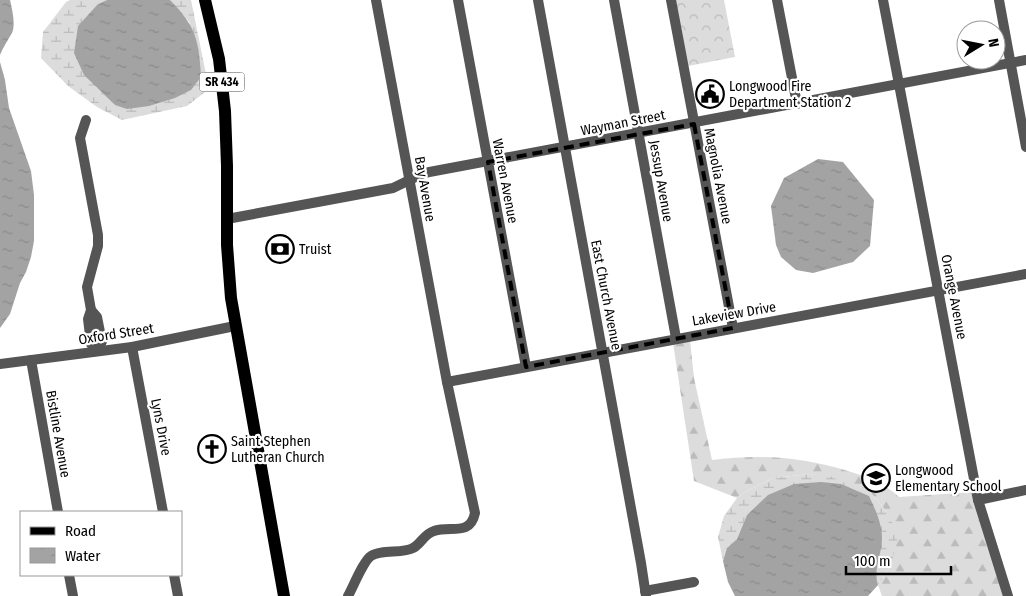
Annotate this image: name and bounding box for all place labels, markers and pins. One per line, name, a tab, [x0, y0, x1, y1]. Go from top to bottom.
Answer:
place label: Longwood Fire Department Station 2	[729, 78, 851, 111]
public building icon: Longwood Fire Department Station 2	[695, 79, 725, 109]
bank icon: Truist	[265, 234, 295, 264]
place label: Truist	[299, 241, 332, 258]
place label: Saint Stephen Lutheran Church	[231, 433, 325, 466]
church icon: Saint Stephen Lutheran Church	[197, 434, 227, 464]
place label: Longwood Elementary School	[895, 462, 1002, 495]
school or university icon: Longwood Elementary School	[861, 463, 891, 493]

